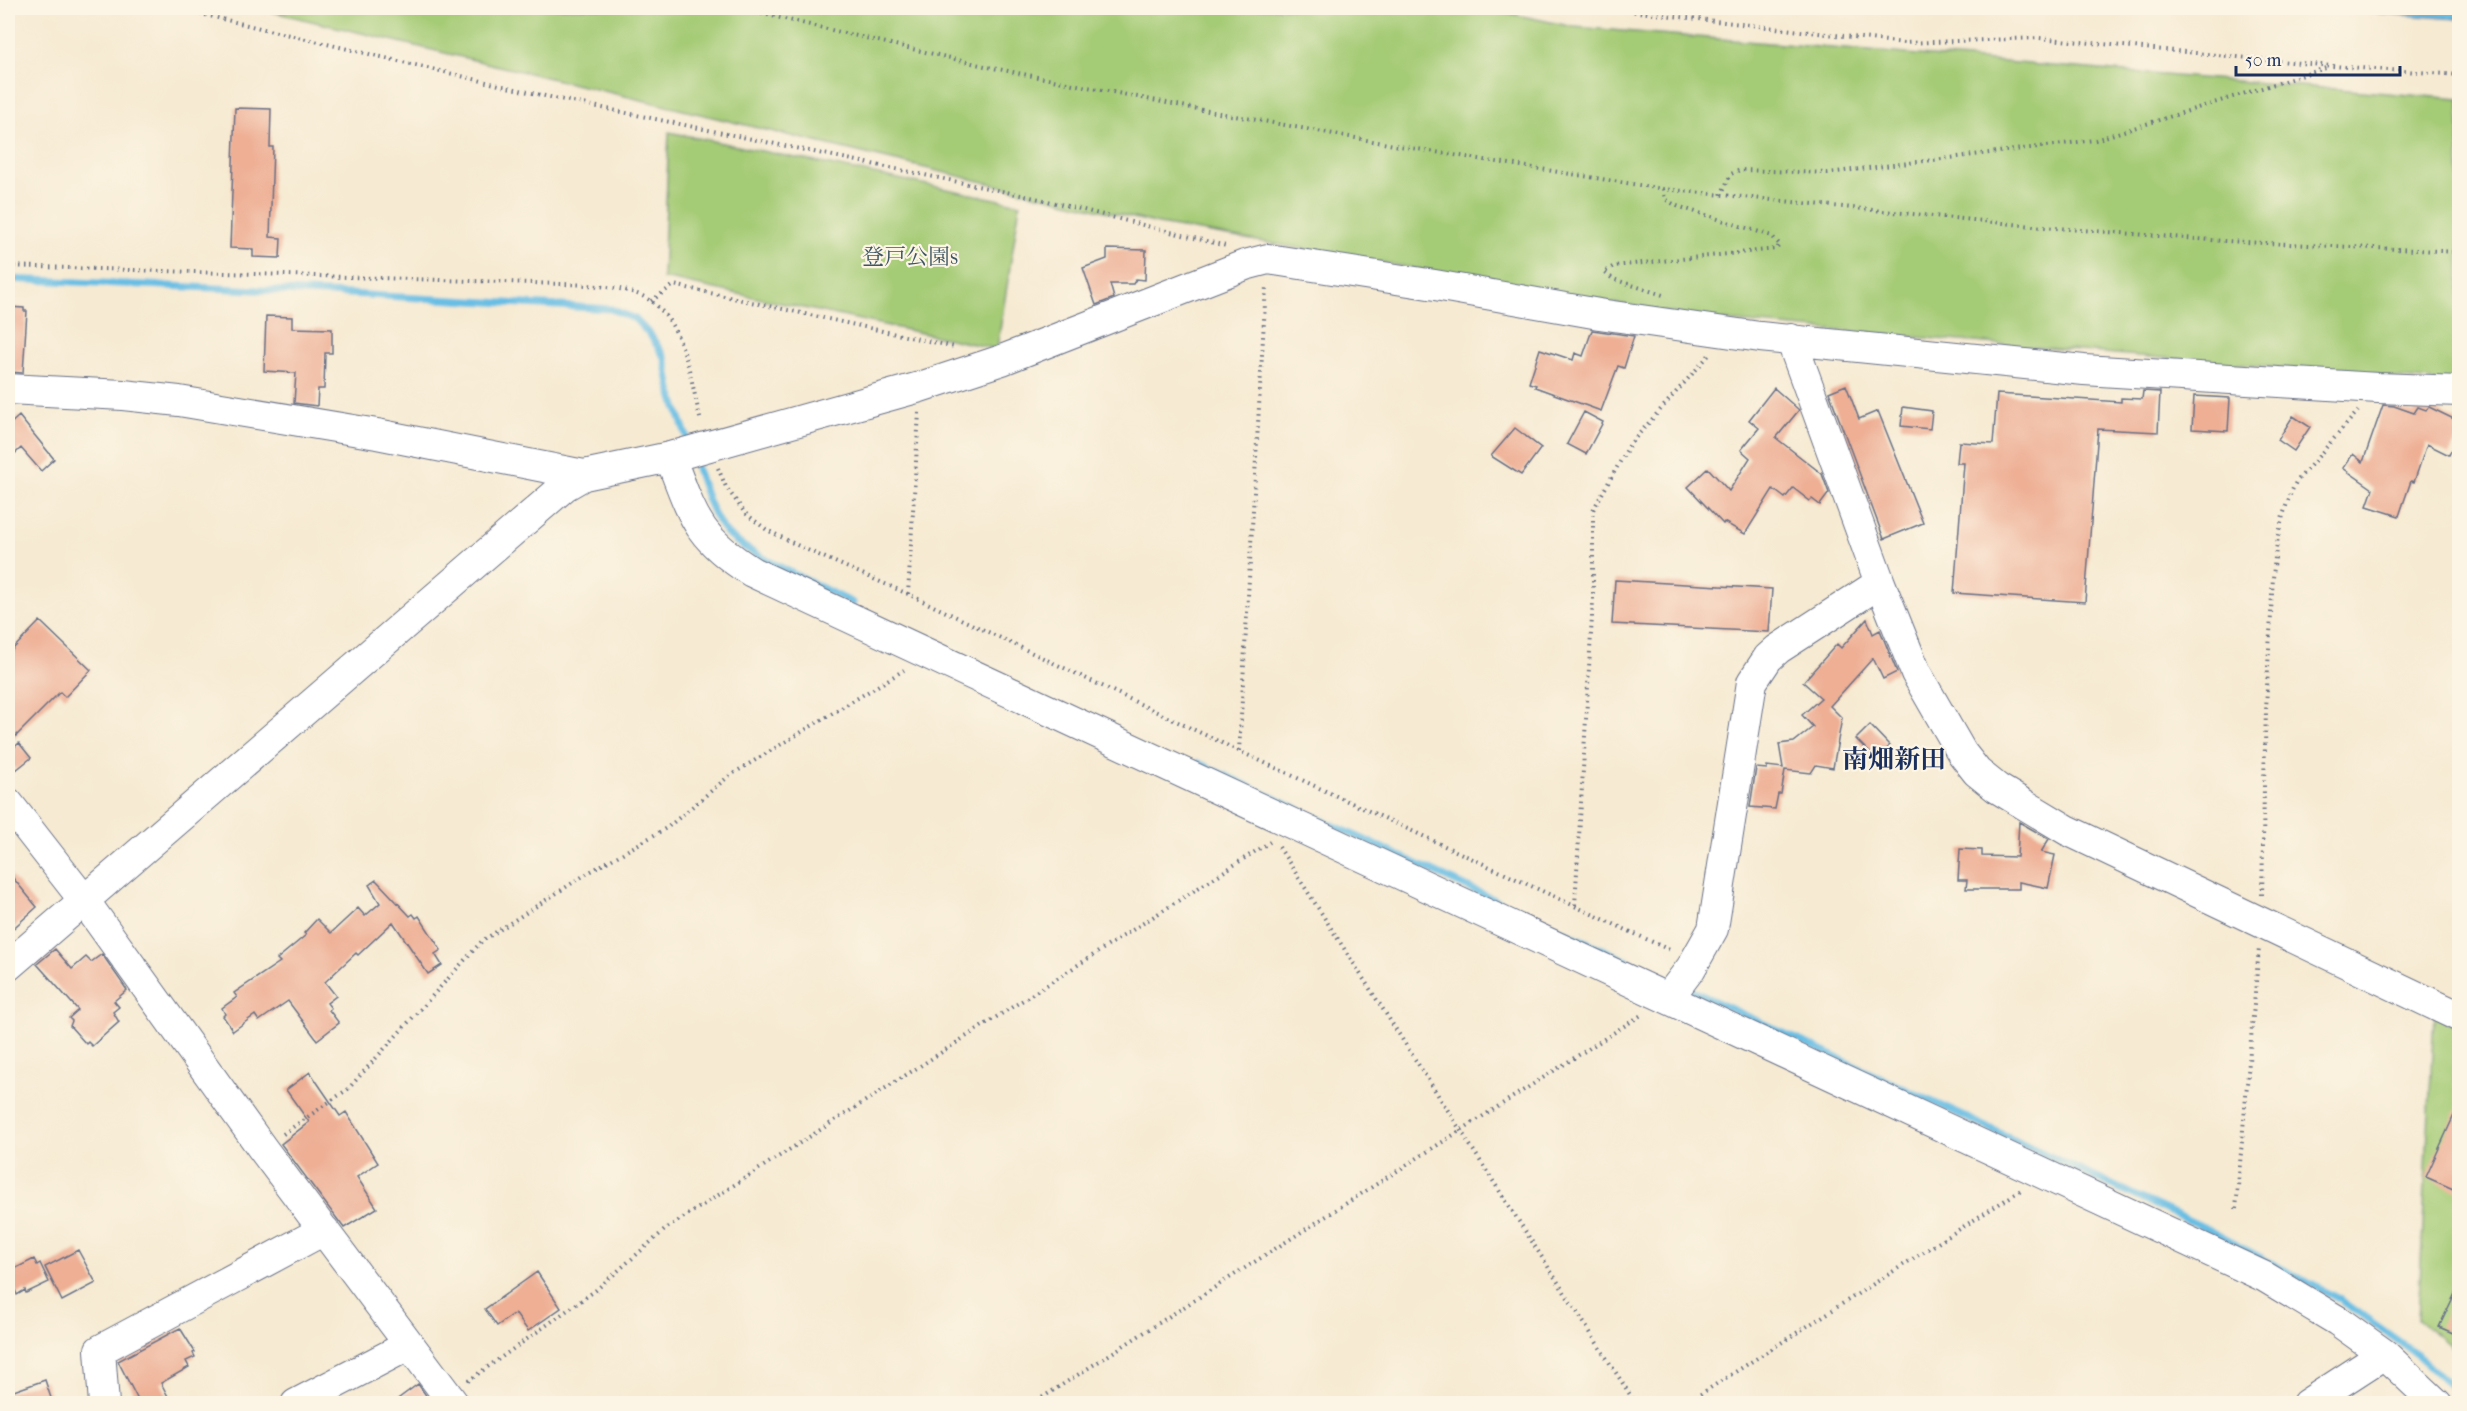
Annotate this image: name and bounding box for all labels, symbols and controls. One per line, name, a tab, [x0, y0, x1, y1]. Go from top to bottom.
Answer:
scale bar	[2236, 39, 2400, 77]
text: 50 m	[2245, 50, 2282, 71]
park label: 登戸公園s	[862, 244, 958, 270]
district label: 南畑新田	[1842, 744, 1946, 775]

